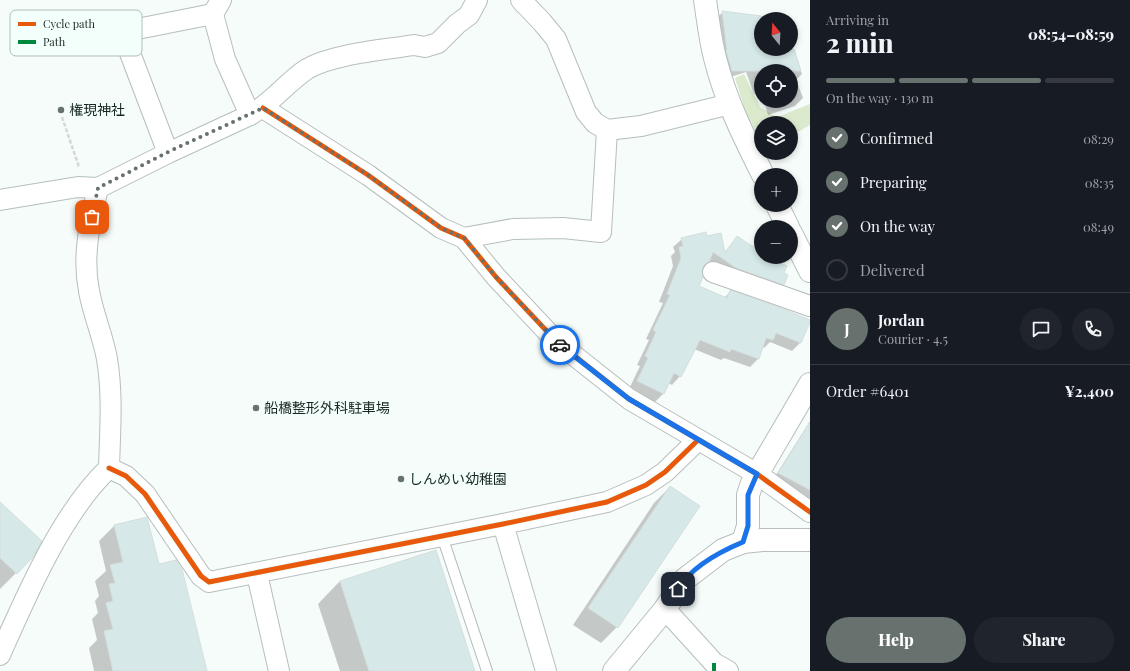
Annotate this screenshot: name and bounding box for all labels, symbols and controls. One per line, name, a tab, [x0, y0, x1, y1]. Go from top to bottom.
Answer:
legend	[10, 10, 142, 56]
text: Arriving in	[826, 11, 889, 28]
north arrow	[754, 12, 798, 56]
map controls	[754, 12, 798, 264]
text: Cycle path	[43, 16, 95, 31]
text: 08:54–08:59	[1028, 24, 1114, 44]
text: 2 min	[826, 25, 894, 60]
text: Path	[43, 34, 66, 49]
button: locate	[754, 64, 798, 108]
text: On the way · 130 m	[826, 89, 934, 106]
place label: 権現神社	[69, 100, 125, 119]
marker: 権現神社	[56, 105, 66, 115]
button: layers	[754, 116, 798, 160]
icon: check	[826, 127, 848, 149]
text: Confirmed	[860, 128, 933, 148]
text: 08:29	[1083, 130, 1114, 147]
button: +	[754, 168, 798, 212]
icon: check	[826, 171, 848, 193]
text: Preparing	[860, 172, 927, 192]
text: 08:35	[1085, 174, 1114, 191]
pin	[75, 200, 109, 234]
icon: bag	[81, 206, 103, 228]
icon: check	[826, 215, 848, 237]
text: On the way	[860, 216, 935, 236]
text: 08:49	[1083, 218, 1114, 235]
button: −	[754, 220, 798, 264]
text: Delivered	[860, 260, 925, 280]
button: chat	[1020, 308, 1062, 350]
button: phone	[1072, 308, 1114, 350]
text: Jordan	[878, 310, 924, 330]
text: J	[844, 319, 850, 339]
courier	[540, 325, 580, 365]
text: Courier · 4.5	[878, 330, 948, 347]
icon: car	[549, 334, 571, 356]
text: Order #6401	[826, 381, 909, 401]
text: ¥2,400	[1065, 381, 1114, 401]
place label: 船橋整形外科駐車場	[264, 398, 390, 417]
marker: 船橋整形外科駐車場	[251, 403, 261, 413]
place label: しんめい幼稚園	[409, 469, 507, 488]
marker: しんめい幼稚園	[396, 474, 406, 484]
pin	[661, 572, 695, 606]
icon: home	[667, 578, 689, 600]
button: Help	[826, 617, 966, 663]
button: Share	[974, 617, 1114, 663]

